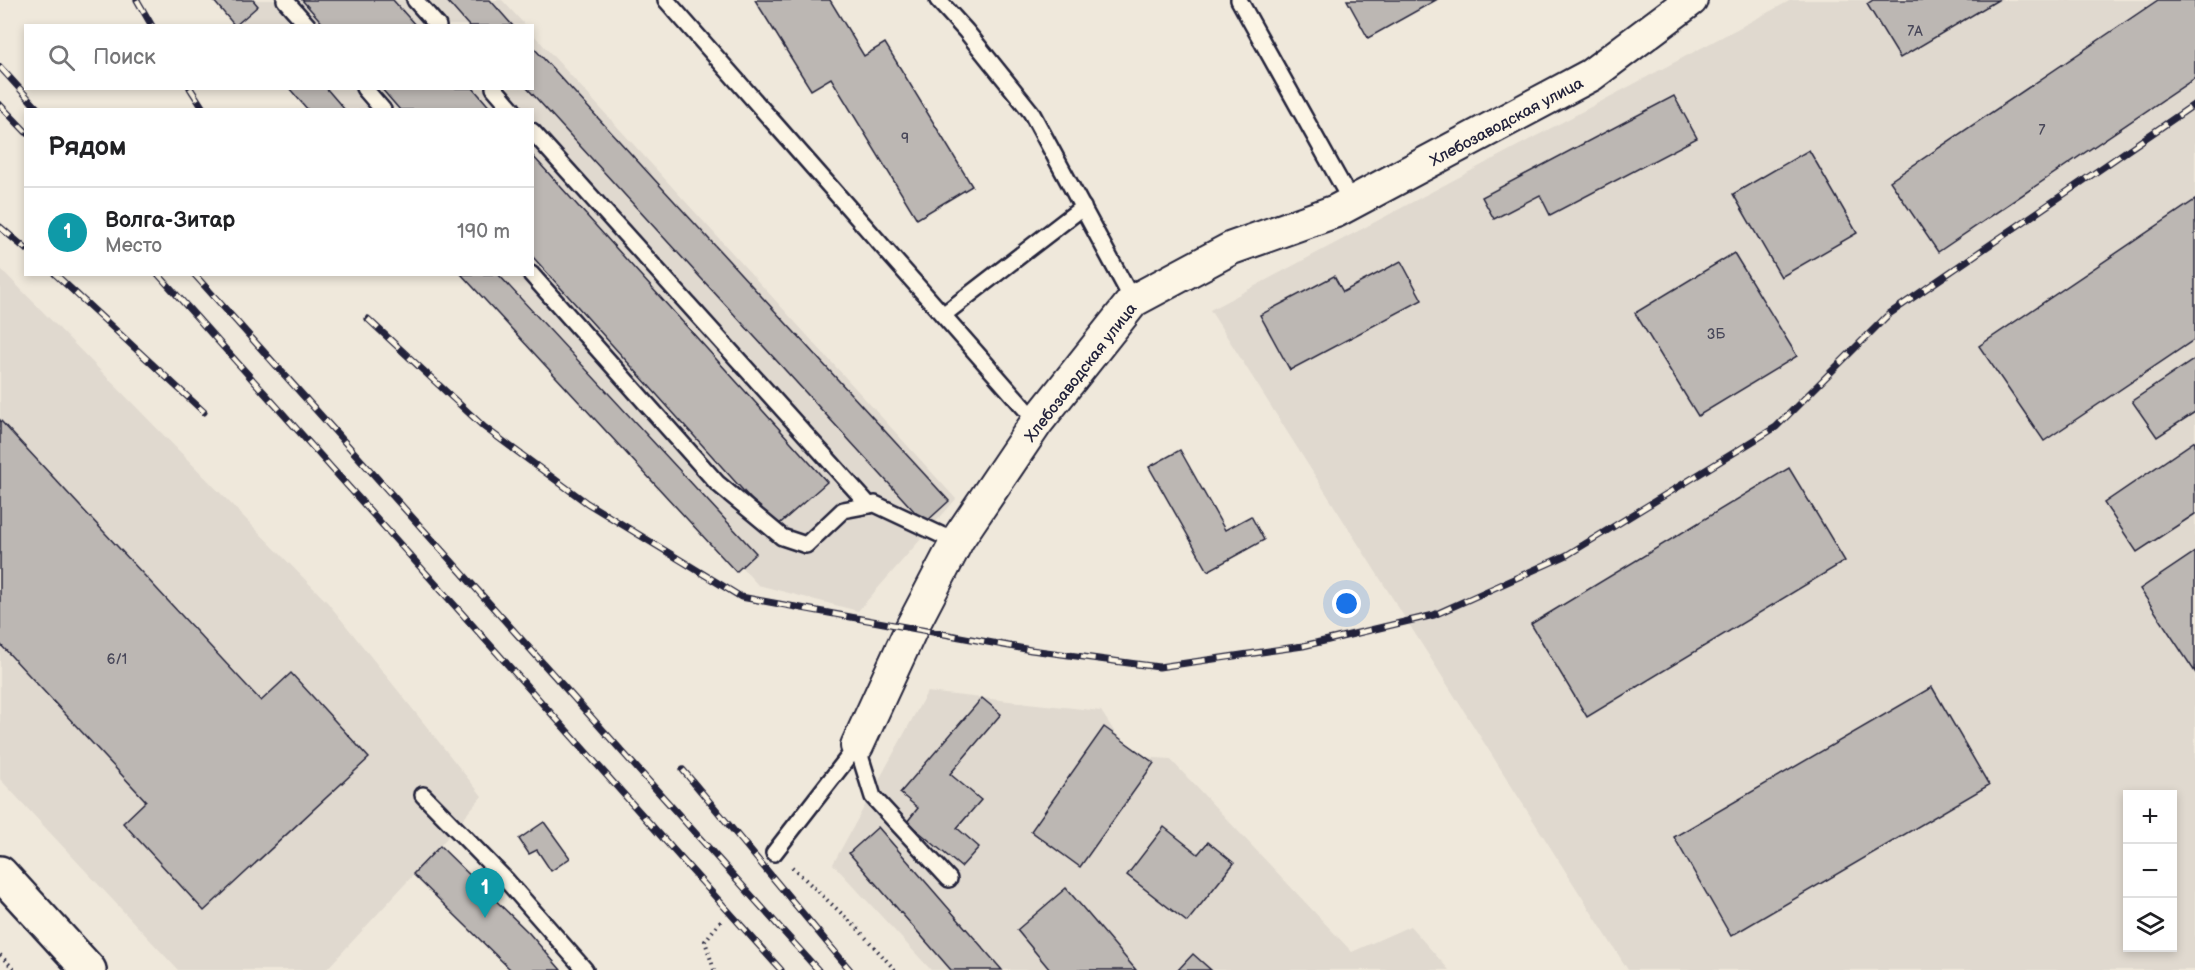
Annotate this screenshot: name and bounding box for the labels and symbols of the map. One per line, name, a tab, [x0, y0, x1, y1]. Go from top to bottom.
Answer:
house number: 7А	[1907, 23, 1923, 40]
street label: Хлебозаводская улица	[1427, 74, 1587, 171]
house number: 7	[2039, 122, 2046, 139]
house number: 9	[901, 130, 909, 147]
street label: Хлебозаводская улица	[1021, 299, 1142, 446]
house number: 3Б	[1707, 326, 1725, 343]
your location	[1332, 589, 1361, 618]
house number: 6/1	[107, 651, 127, 668]
pin: 1	[466, 868, 504, 918]

